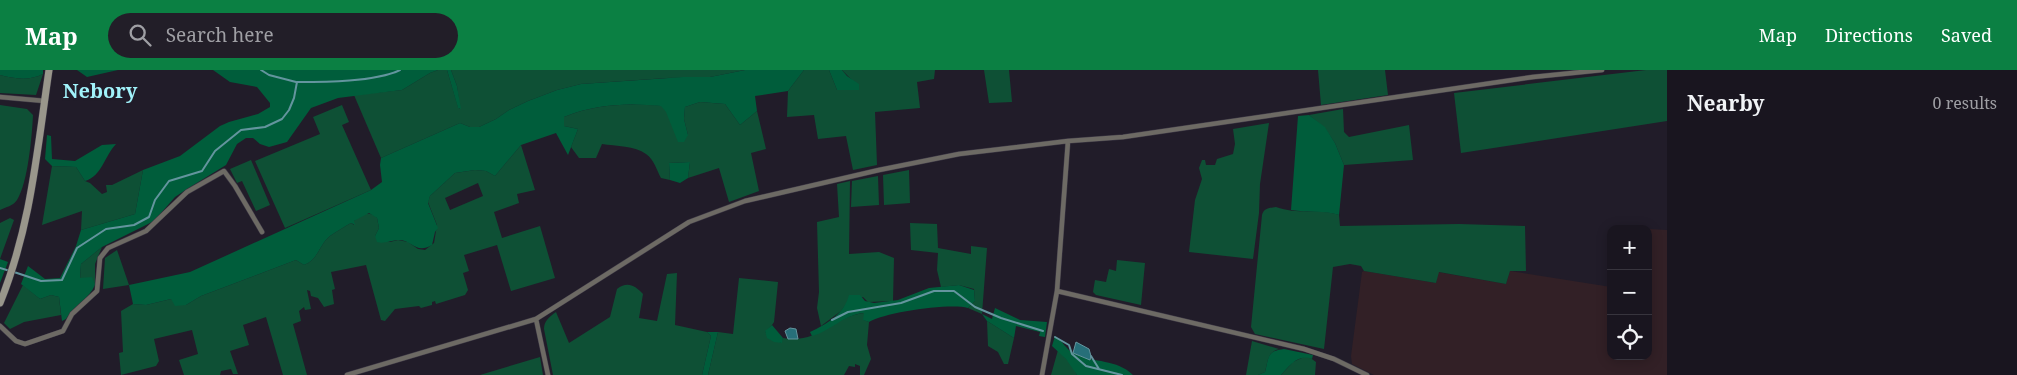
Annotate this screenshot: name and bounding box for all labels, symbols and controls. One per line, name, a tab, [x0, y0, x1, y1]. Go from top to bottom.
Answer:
search box	[108, 13, 458, 58]
text: Map	[25, 19, 78, 52]
icon: search	[126, 21, 154, 49]
text: Search here	[166, 22, 274, 48]
text: Map	[1759, 23, 1797, 47]
text: Directions	[1825, 23, 1913, 47]
text: Saved	[1941, 23, 1992, 47]
district label: Nebory	[63, 77, 138, 104]
text: Nearby	[1687, 89, 1765, 117]
text: 0 results	[1933, 92, 1997, 114]
map controls	[1607, 225, 1652, 360]
button: +	[1607, 225, 1652, 270]
button: −	[1607, 270, 1652, 315]
button: locate	[1607, 315, 1652, 360]

